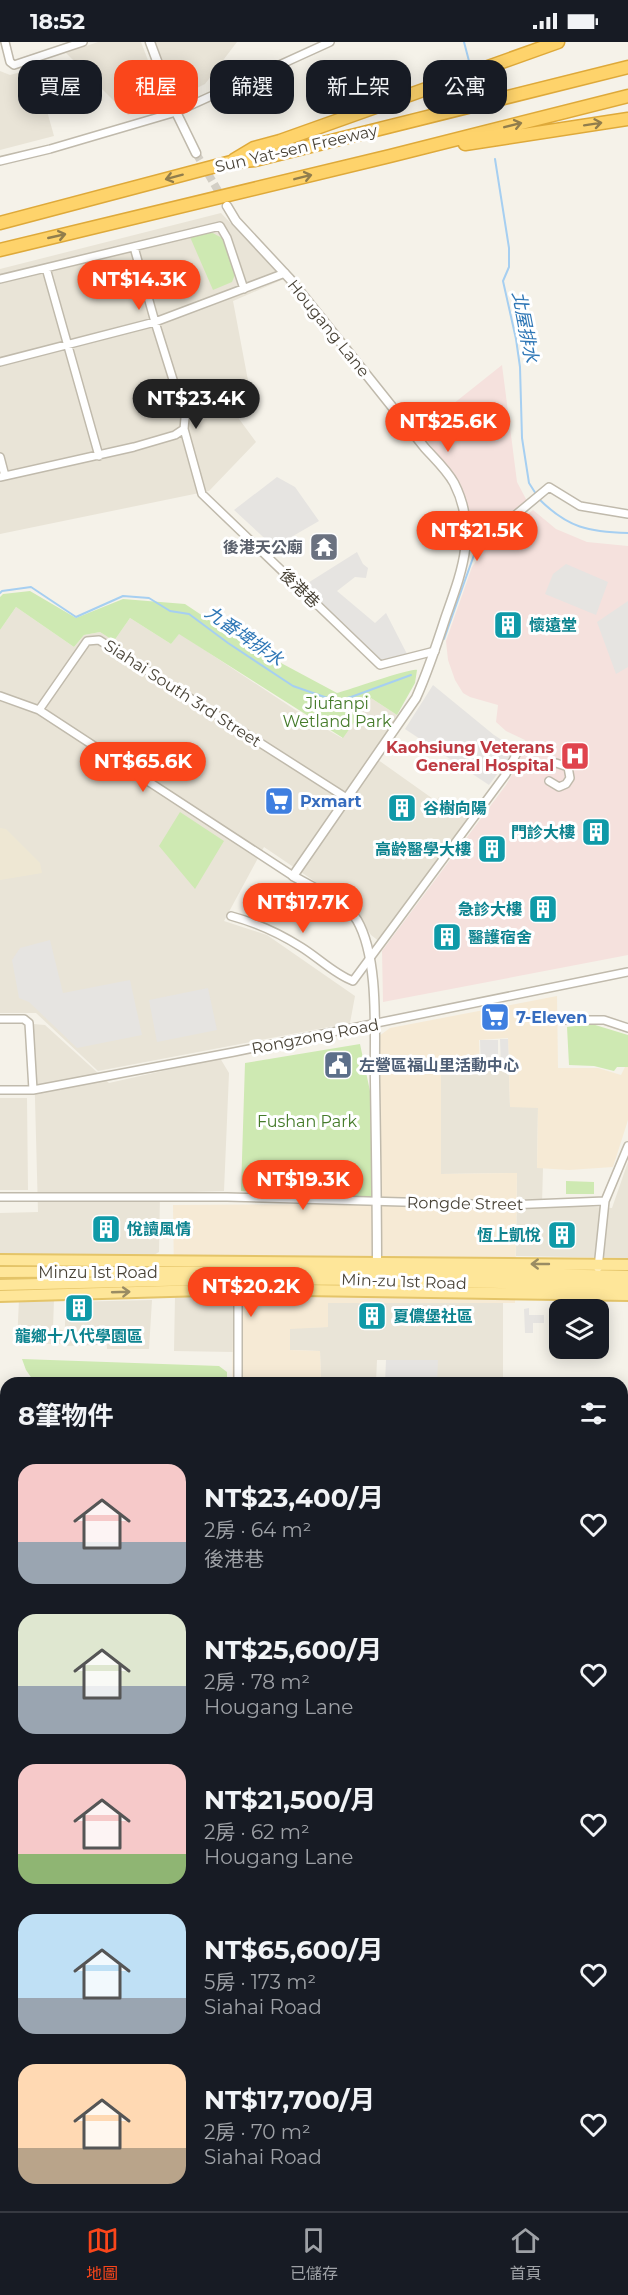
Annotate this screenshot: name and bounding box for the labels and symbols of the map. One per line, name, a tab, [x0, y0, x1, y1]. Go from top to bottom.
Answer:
one-way arrow	[503, 119, 522, 131]
one-way arrow	[582, 119, 602, 130]
street label: Sun Yat-sen Freeway	[213, 120, 379, 176]
one-way arrow	[293, 171, 312, 183]
one-way arrow	[165, 172, 184, 184]
one-way arrow	[47, 230, 66, 242]
pin: NT$14.3K	[77, 260, 201, 311]
street label: Hougang Lane	[284, 276, 374, 381]
water label: 北屋排水	[507, 290, 543, 365]
pin: NT$23.4K	[134, 379, 258, 430]
pin: NT$25.6K	[386, 402, 510, 453]
pin: NT$21.5K	[415, 511, 539, 562]
temple icon: 後港天公廟	[308, 531, 340, 563]
place label: 後港天公廟	[223, 538, 303, 557]
street label: 後港巷	[276, 565, 324, 612]
water label: 九番埤排水	[201, 601, 288, 671]
building icon: 懷遠堂	[492, 609, 524, 641]
place label: 懷遠堂	[529, 616, 577, 635]
street label: Siahai South 3rd Street	[101, 636, 265, 752]
park label: Jiufanpi Wetland Park	[282, 694, 392, 731]
place label: Kaohsiung Veterans General Hospital	[386, 738, 554, 775]
hospital icon: Kaohsiung Veterans General Hospital	[559, 740, 591, 772]
pin: NT$65.6K	[81, 742, 205, 793]
supermarket icon: Pxmart	[263, 785, 295, 817]
place label: Pxmart	[300, 792, 362, 811]
building icon: 谷樹向陽	[386, 792, 418, 824]
place label: 谷樹向陽	[423, 799, 487, 818]
building icon: 門診大樓	[580, 816, 612, 848]
place label: 門診大樓	[511, 823, 575, 842]
building icon: 高齡醫學大樓	[476, 833, 508, 865]
place label: 高齡醫學大樓	[375, 840, 471, 859]
pin: NT$17.7K	[241, 883, 365, 934]
building icon: 急診大樓	[527, 893, 559, 925]
place label: 急診大樓	[458, 900, 522, 919]
building icon: 醫護宿舍	[431, 921, 463, 953]
place label: 醫護宿舍	[468, 928, 532, 947]
supermarket icon: 7-Eleven	[479, 1001, 511, 1033]
place label: 7-Eleven	[516, 1008, 587, 1027]
street label: Rongzong Road	[250, 1015, 380, 1058]
public building icon: 左營區福山里活動中心	[322, 1049, 354, 1081]
place label: 左營區福山里活動中心	[359, 1056, 519, 1075]
park label: Fushan Park	[257, 1112, 358, 1131]
pin: NT$19.3K	[241, 1160, 365, 1211]
street label: Rongde Street	[407, 1193, 524, 1214]
building icon: 悅讀風情	[90, 1213, 122, 1245]
building icon: 恆上凱悅	[546, 1219, 578, 1251]
place label: 悅讀風情	[127, 1220, 191, 1239]
place label: 恆上凱悅	[477, 1226, 541, 1245]
one-way arrow	[530, 1258, 550, 1270]
street label: Minzu 1st Road	[38, 1263, 158, 1282]
pin: NT$20.2K	[189, 1267, 313, 1318]
street label: Min-zu 1st Road	[341, 1270, 467, 1293]
one-way arrow	[111, 1287, 131, 1298]
building icon: 龍鄉十八代學園區	[63, 1292, 95, 1324]
building icon: 夏儂堡社區	[356, 1300, 388, 1332]
place label: 夏儂堡社區	[393, 1307, 473, 1326]
place label: 龍鄉十八代學園區	[15, 1327, 143, 1346]

